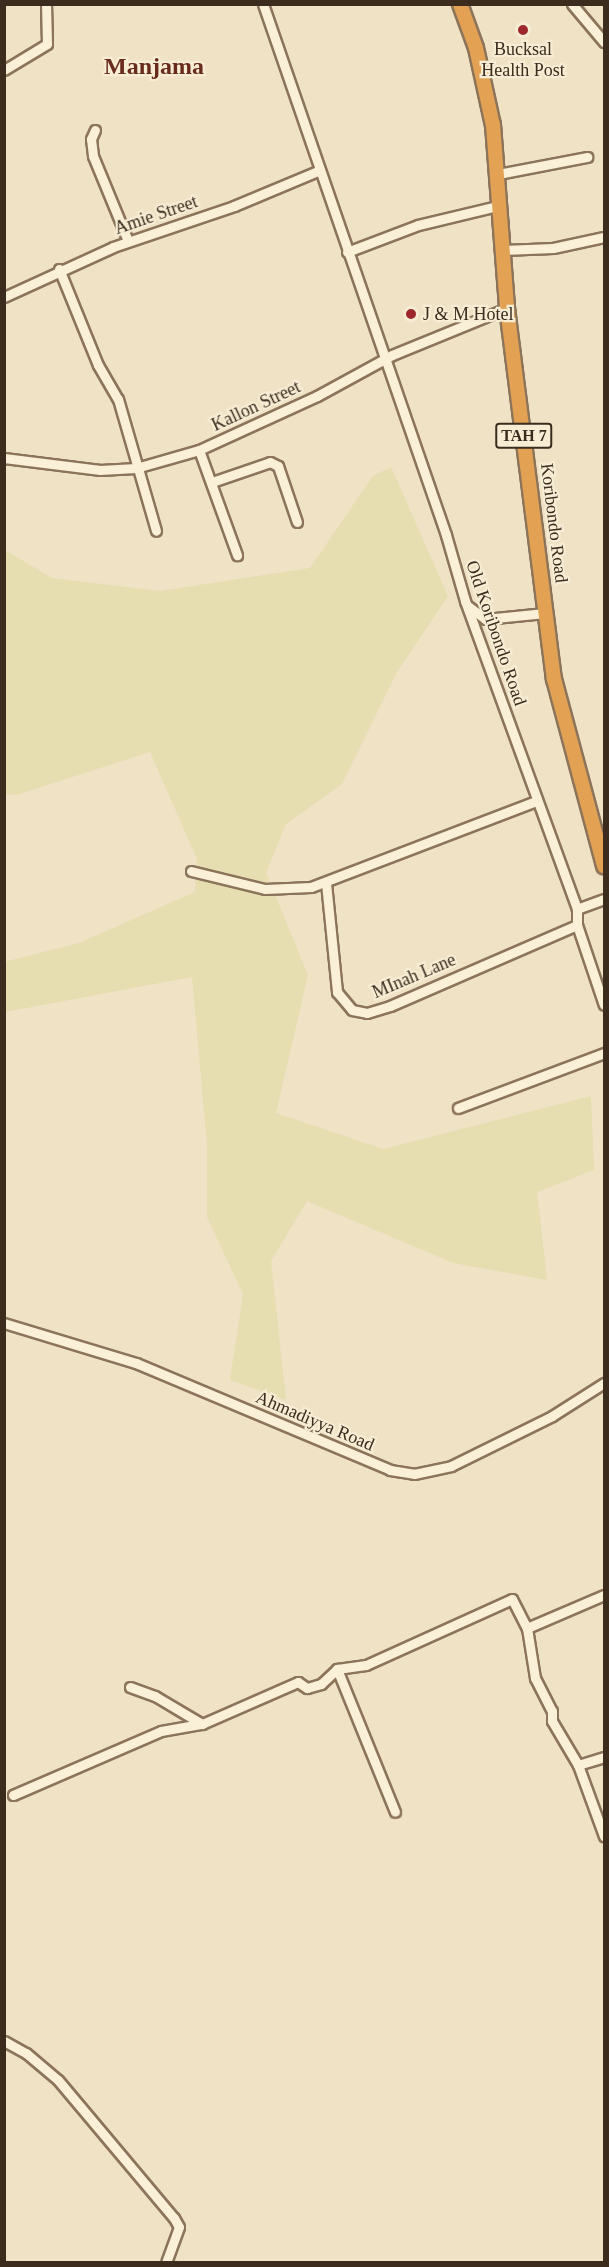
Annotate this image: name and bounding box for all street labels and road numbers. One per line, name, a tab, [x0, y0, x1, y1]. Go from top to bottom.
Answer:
street label: Amie Street	[112, 191, 200, 239]
street label: Kallon Street	[208, 376, 304, 436]
road number: TAH 7	[494, 423, 554, 449]
street label: Koribondo Road	[536, 462, 572, 584]
street label: Old Koribondo Road	[461, 558, 531, 708]
street label: MInah Lane	[369, 949, 459, 1003]
street label: Ahmadiyya Road	[253, 1386, 377, 1456]

